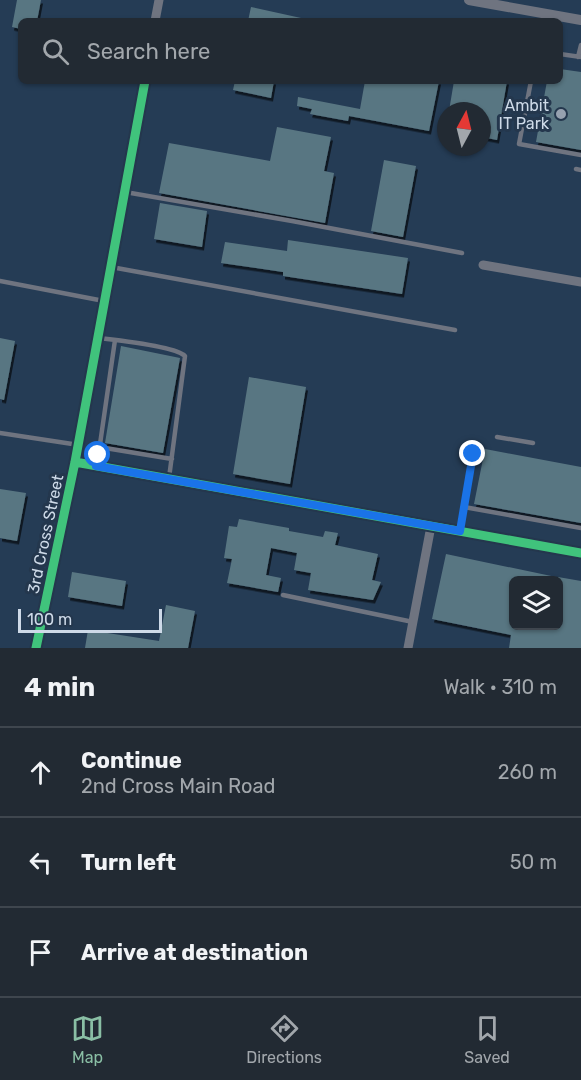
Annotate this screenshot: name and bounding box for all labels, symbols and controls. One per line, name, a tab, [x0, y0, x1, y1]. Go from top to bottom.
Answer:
search box	[18, 18, 563, 84]
icon: search	[39, 35, 72, 68]
text: Search here	[87, 38, 210, 65]
place label: Ambit IT Park	[499, 96, 550, 133]
north arrow	[437, 102, 491, 156]
marker: Ambit IT Park	[554, 107, 568, 121]
route end	[459, 440, 485, 466]
route start	[84, 441, 110, 467]
street label: 3rd Cross Street	[24, 473, 67, 595]
map controls	[509, 576, 563, 630]
button: layers	[509, 576, 563, 630]
scale bar	[18, 606, 162, 634]
text: 100 m	[27, 610, 72, 629]
text: 4 min	[24, 672, 95, 703]
text: Walk · 310 m	[443, 675, 557, 699]
text: Continue	[81, 747, 182, 774]
icon: ahead	[24, 756, 57, 789]
text: 260 m	[498, 760, 557, 784]
text: 2nd Cross Main Road	[81, 774, 275, 798]
icon: left	[24, 846, 57, 879]
text: Turn left	[81, 849, 176, 876]
text: 50 m	[510, 850, 557, 874]
icon: arrive	[24, 936, 57, 969]
text: Arrive at destination	[81, 939, 308, 966]
tab: Map	[71, 1012, 104, 1067]
tab: Directions	[246, 1012, 322, 1067]
tab: Saved	[464, 1012, 510, 1067]

